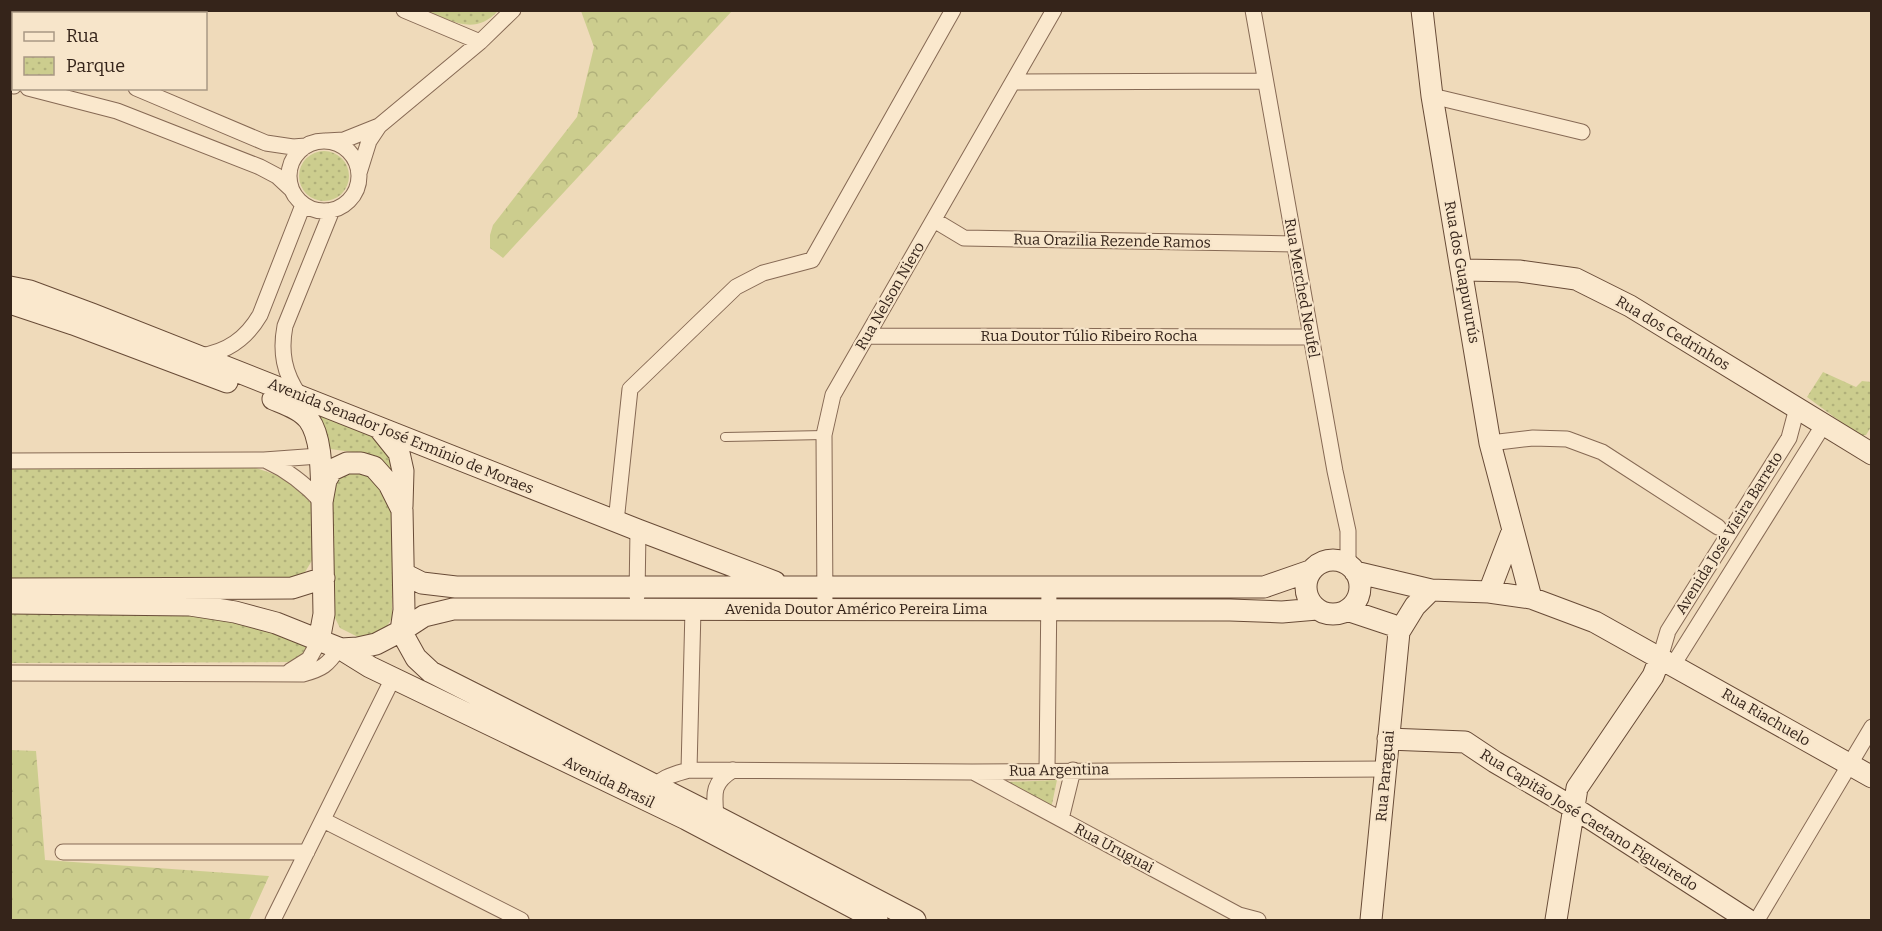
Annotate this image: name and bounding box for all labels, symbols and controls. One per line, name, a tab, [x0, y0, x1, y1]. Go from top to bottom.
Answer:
legend	[12, 12, 207, 90]
text: Rua	[66, 25, 99, 47]
text: Parque	[66, 55, 125, 77]
street label: Rua dos Guapuvurús	[1441, 199, 1483, 345]
street label: Rua Merched Neufel	[1281, 217, 1323, 359]
street label: Rua Orazilia Rezende Ramos	[1013, 230, 1211, 252]
street label: Rua Nelson Niero	[852, 239, 928, 353]
street label: Rua dos Cedrinhos	[1613, 292, 1733, 374]
street label: Rua Doutor Túlio Ribeiro Rocha	[981, 327, 1197, 345]
street label: Avenida Senador José Ermínio de Moraes	[266, 374, 536, 498]
street label: Avenida José Vieira Barreto	[1672, 449, 1786, 617]
street label: Avenida Doutor Américo Pereira Lima	[725, 600, 987, 618]
street label: Rua Riachuelo	[1718, 684, 1814, 750]
street label: Rua Paraguai	[1372, 729, 1398, 822]
street label: Rua Capitão José Caetano Figueiredo	[1477, 745, 1701, 895]
street label: Avenida Brasil	[560, 752, 658, 812]
street label: Rua Argentina	[1009, 760, 1109, 780]
street label: Rua Uruguai	[1071, 819, 1157, 877]

